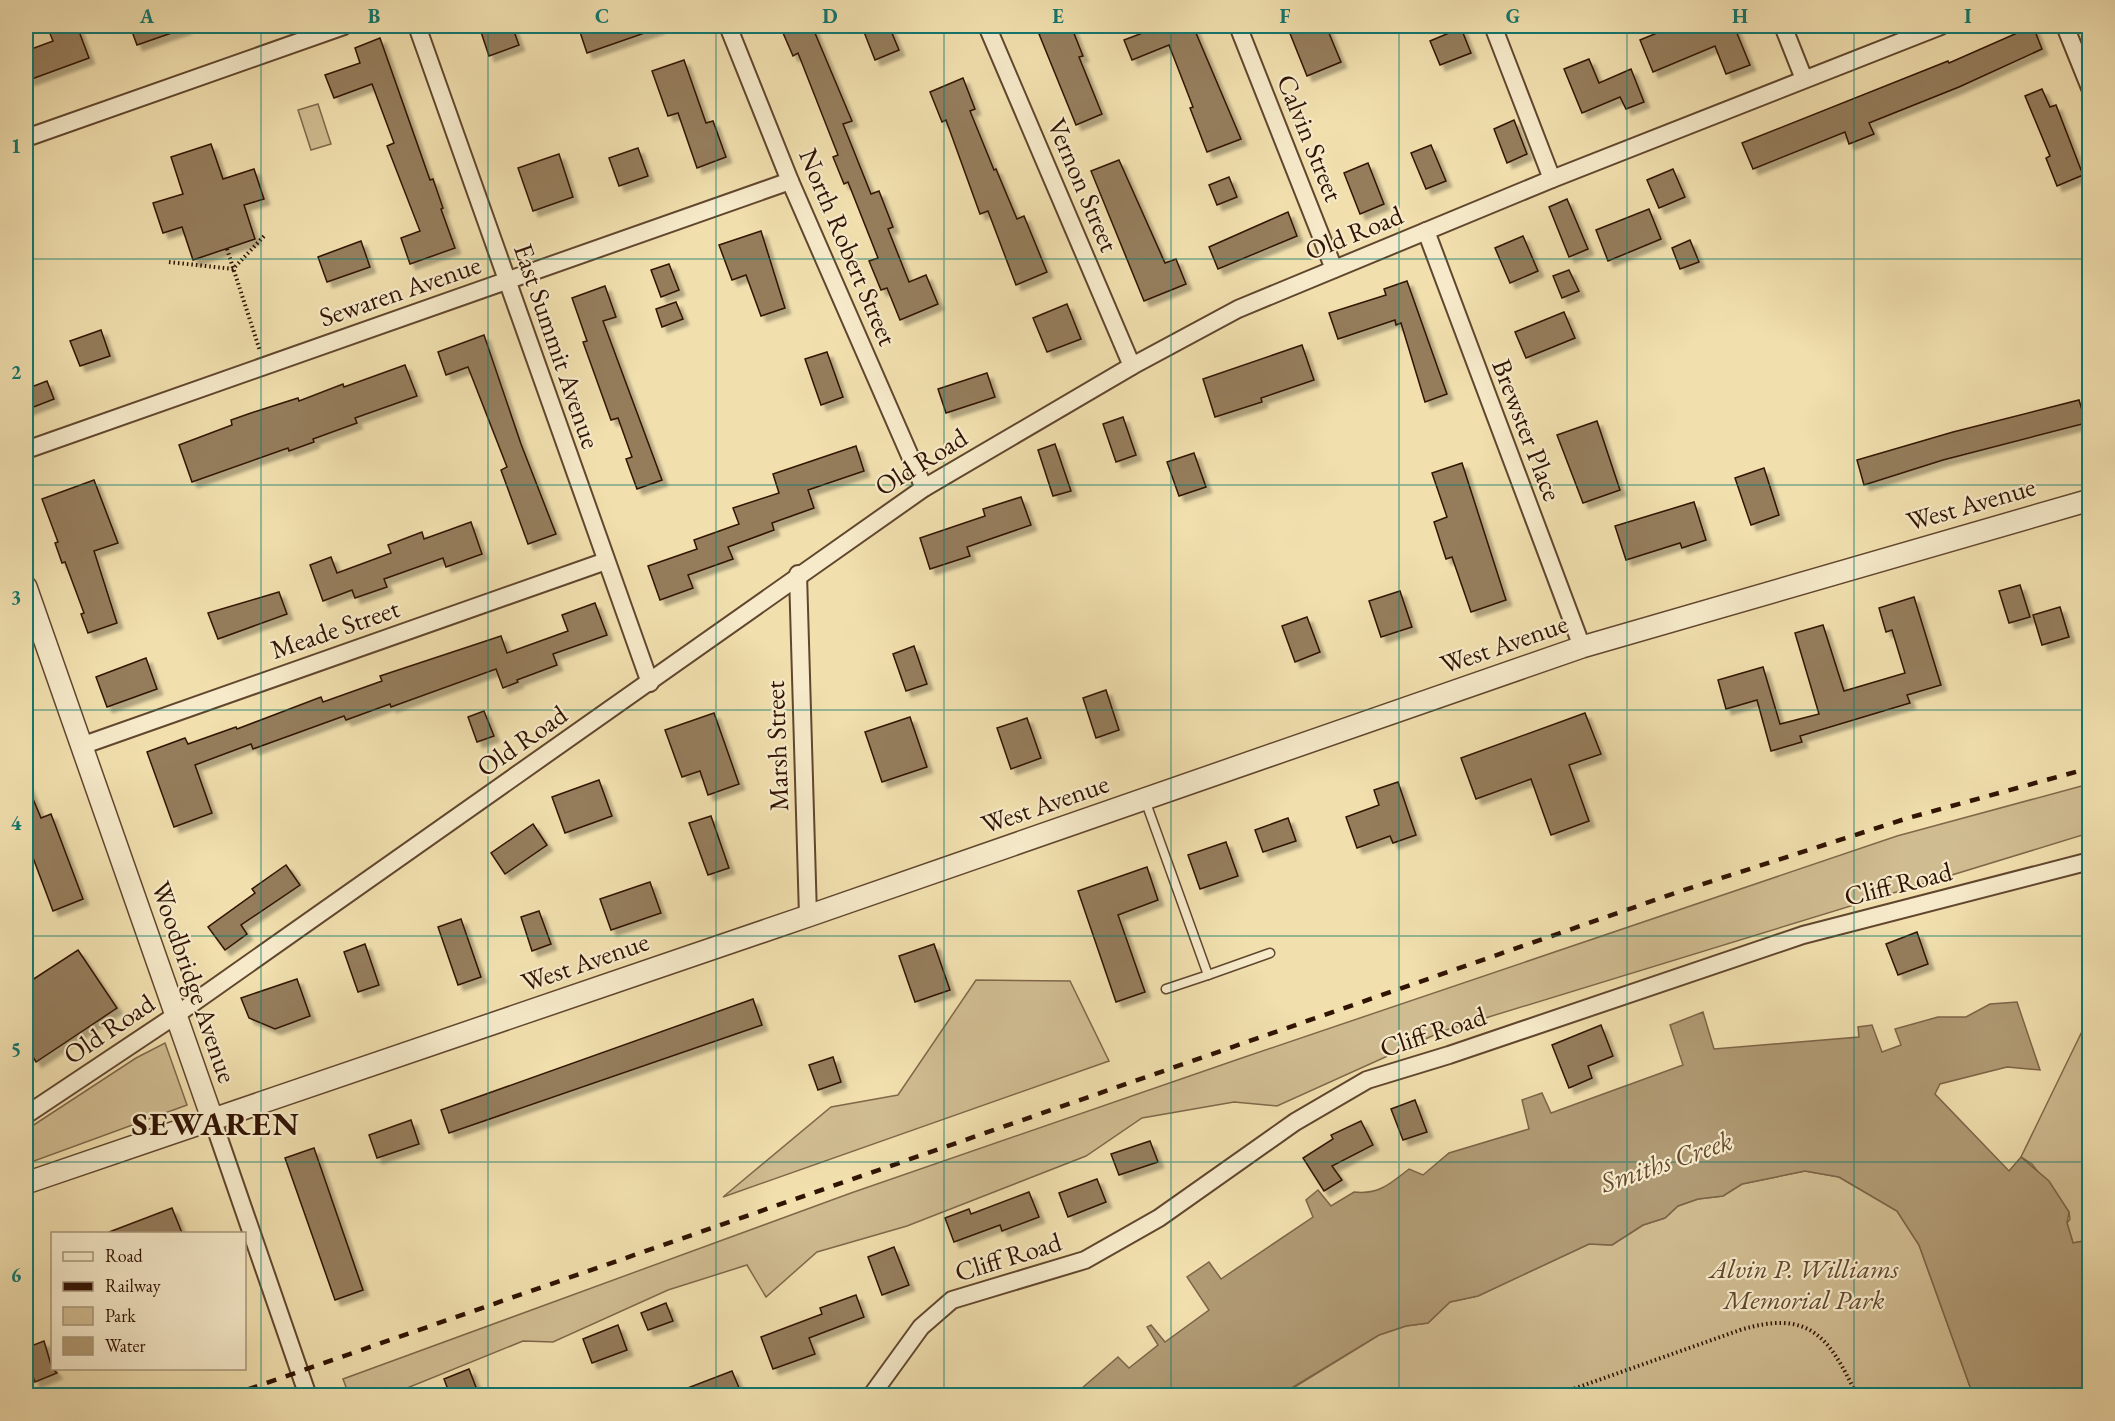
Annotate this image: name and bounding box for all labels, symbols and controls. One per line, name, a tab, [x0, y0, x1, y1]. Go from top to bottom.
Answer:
text: A	[139, 3, 155, 29]
text: B	[368, 3, 380, 29]
text: C	[595, 3, 609, 29]
text: D	[822, 3, 838, 29]
text: E	[1052, 3, 1064, 29]
text: F	[1280, 3, 1291, 29]
text: G	[1506, 3, 1520, 29]
text: H	[1732, 3, 1748, 29]
text: I	[1964, 3, 1972, 29]
street label: Calvin Street	[1269, 69, 1352, 207]
street label: Vernon Street	[1040, 113, 1127, 257]
text: 1	[11, 133, 21, 159]
street label: North Robert Street	[791, 143, 906, 351]
street label: Old Road	[1300, 197, 1408, 268]
street label: East Summit Avenue	[506, 239, 609, 453]
street label: Sewaren Avenue	[314, 247, 485, 335]
street label: Brewster Place	[1484, 354, 1571, 506]
text: 2	[11, 359, 22, 385]
street label: Old Road	[868, 419, 974, 504]
street label: West Avenue	[1902, 468, 2039, 539]
text: 3	[11, 584, 21, 610]
street label: Meade Street	[266, 590, 404, 667]
street label: West Avenue	[1435, 605, 1572, 682]
street label: Marsh Street	[757, 679, 796, 812]
street label: Old Road	[470, 697, 574, 784]
street label: West Avenue	[976, 765, 1113, 842]
text: 4	[11, 810, 22, 836]
street label: Cliff Road	[1840, 853, 1956, 914]
street label: Woodbridge Avenue	[144, 876, 245, 1087]
street label: West Avenue	[516, 923, 653, 1000]
street label: Old Road	[56, 985, 161, 1072]
street label: Cliff Road	[1375, 998, 1491, 1065]
text: 5	[11, 1036, 21, 1062]
district label: SEWAREN	[132, 1102, 300, 1145]
water label: Smiths Creek	[1594, 1122, 1737, 1201]
street label: Cliff Road	[950, 1224, 1066, 1289]
legend	[51, 1232, 246, 1370]
text: Road	[105, 1244, 144, 1267]
park label: Alvin P. Williams Memorial Park	[1708, 1251, 1899, 1317]
text: 6	[11, 1262, 22, 1288]
text: Railway	[105, 1274, 161, 1297]
text: Park	[105, 1304, 136, 1327]
text: Water	[105, 1334, 146, 1357]

